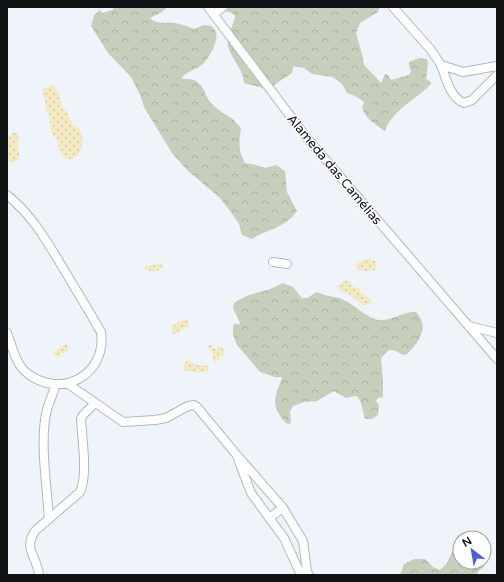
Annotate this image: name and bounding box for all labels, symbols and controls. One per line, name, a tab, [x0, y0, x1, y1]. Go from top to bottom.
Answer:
street label: Alameda das Camélias	[283, 111, 385, 228]
north arrow	[452, 530, 492, 570]
text: N	[460, 534, 474, 550]

